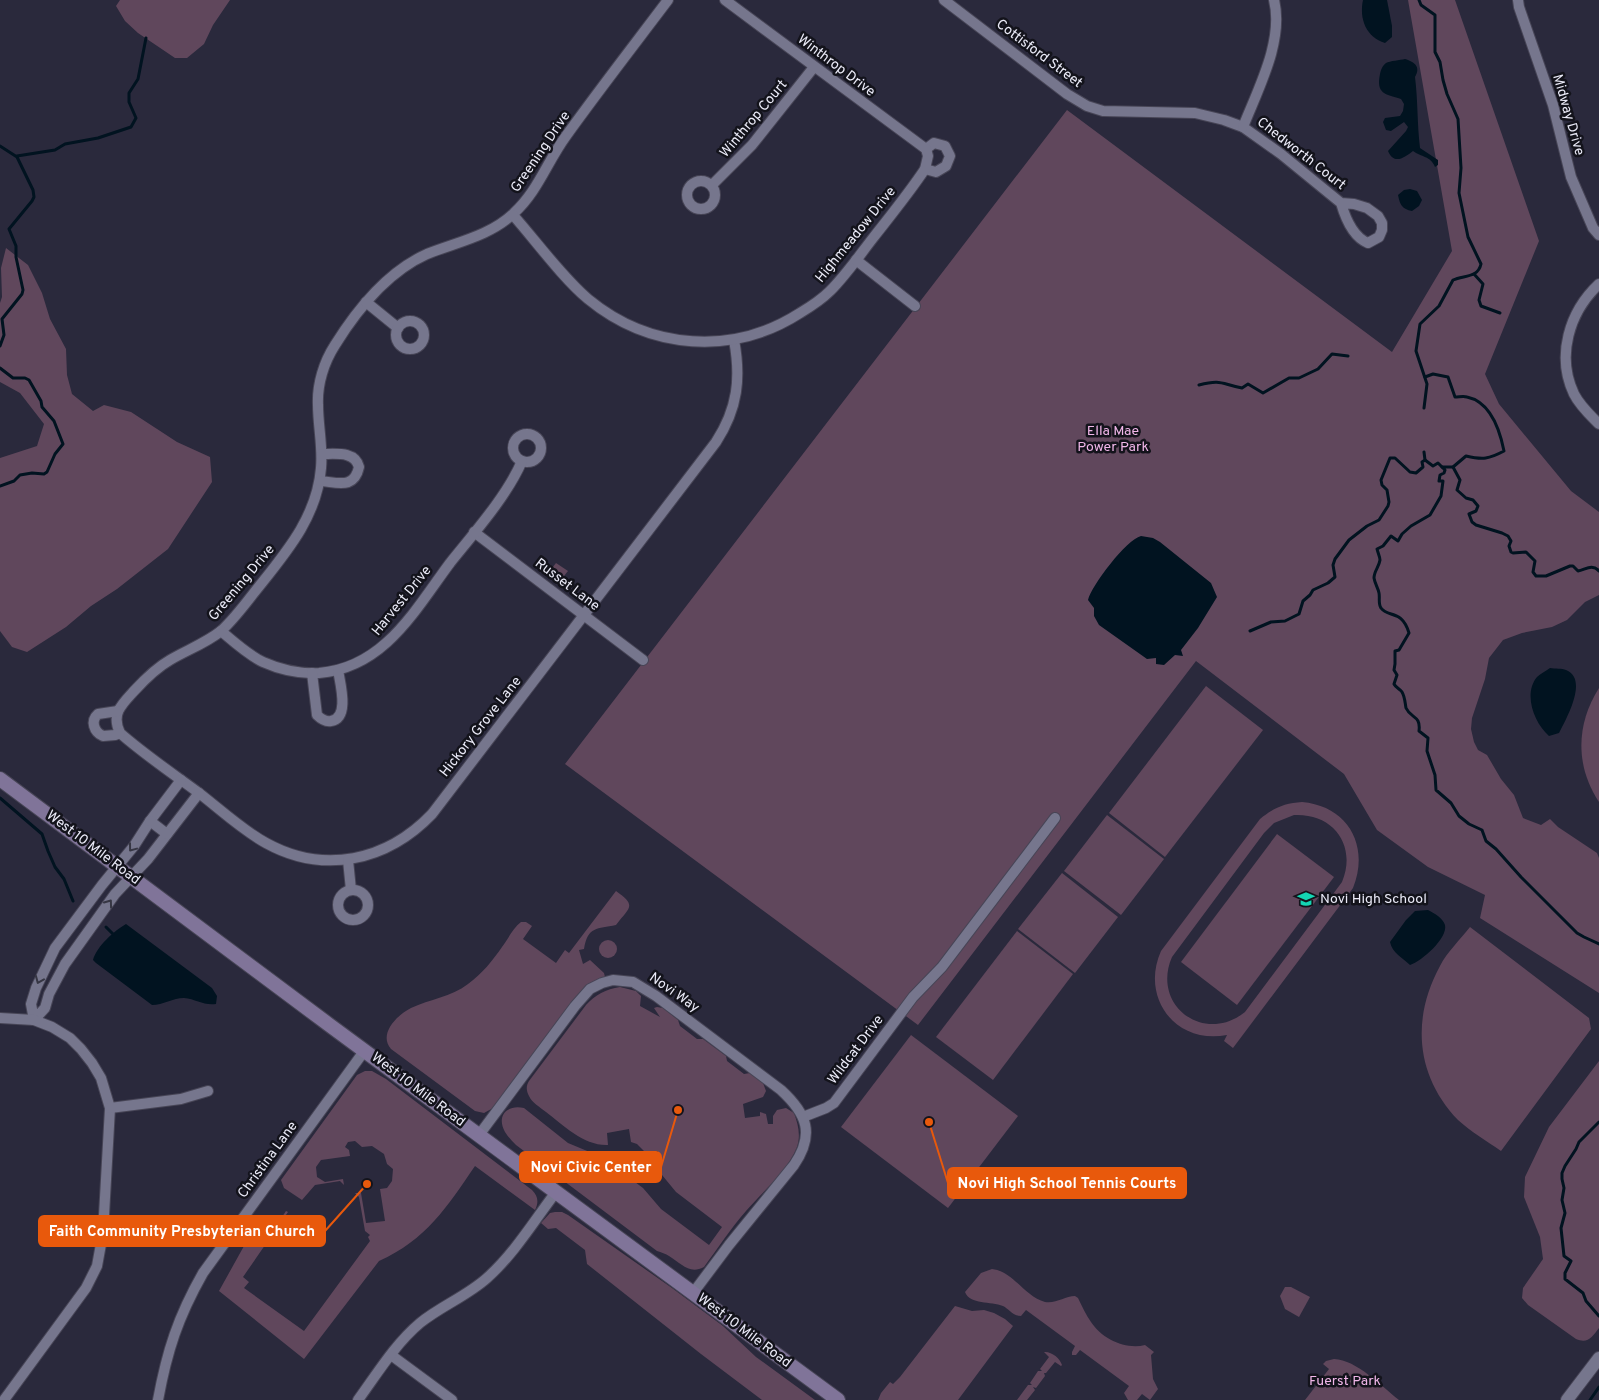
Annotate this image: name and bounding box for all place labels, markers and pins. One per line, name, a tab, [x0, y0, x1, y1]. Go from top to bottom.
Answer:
school or university icon: Novi High School	[1296, 889, 1316, 909]
place label: Novi High School	[1320, 891, 1427, 908]
callout: Novi Civic Center	[520, 1152, 661, 1182]
callout: Novi High School Tennis Courts	[948, 1168, 1186, 1198]
callout: Faith Community Presbyterian Church	[39, 1216, 325, 1246]

